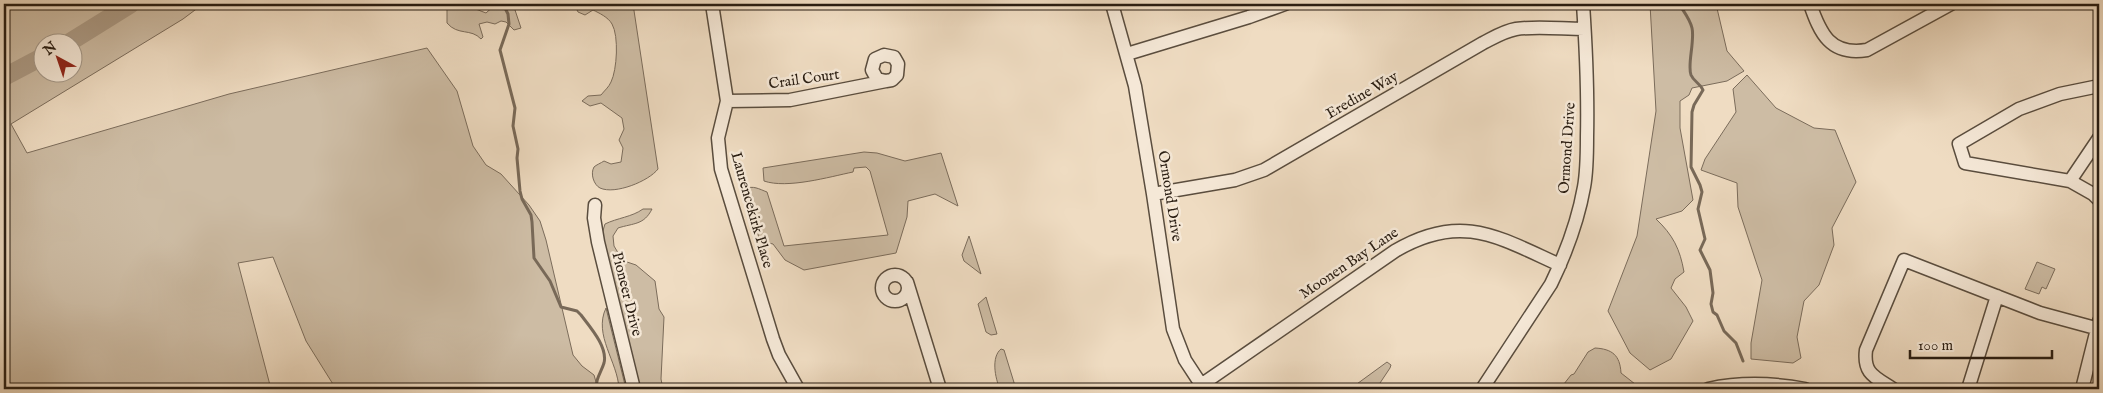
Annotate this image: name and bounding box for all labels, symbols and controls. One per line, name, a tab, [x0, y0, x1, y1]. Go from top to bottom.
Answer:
north arrow	[32, 32, 82, 82]
text: N	[39, 38, 61, 60]
street label: Crail Court	[767, 65, 841, 93]
street label: Eredine Way	[1323, 66, 1402, 123]
street label: Ormond Drive	[1554, 101, 1580, 194]
street label: Ormond Drive	[1153, 149, 1187, 243]
street label: Laurencekirk Place	[726, 150, 778, 270]
street label: Moonen Bay Lane	[1296, 223, 1402, 303]
street label: Pioneer Drive	[607, 250, 647, 338]
scale bar	[1910, 328, 2053, 360]
text: 100 m	[1918, 336, 1954, 355]

